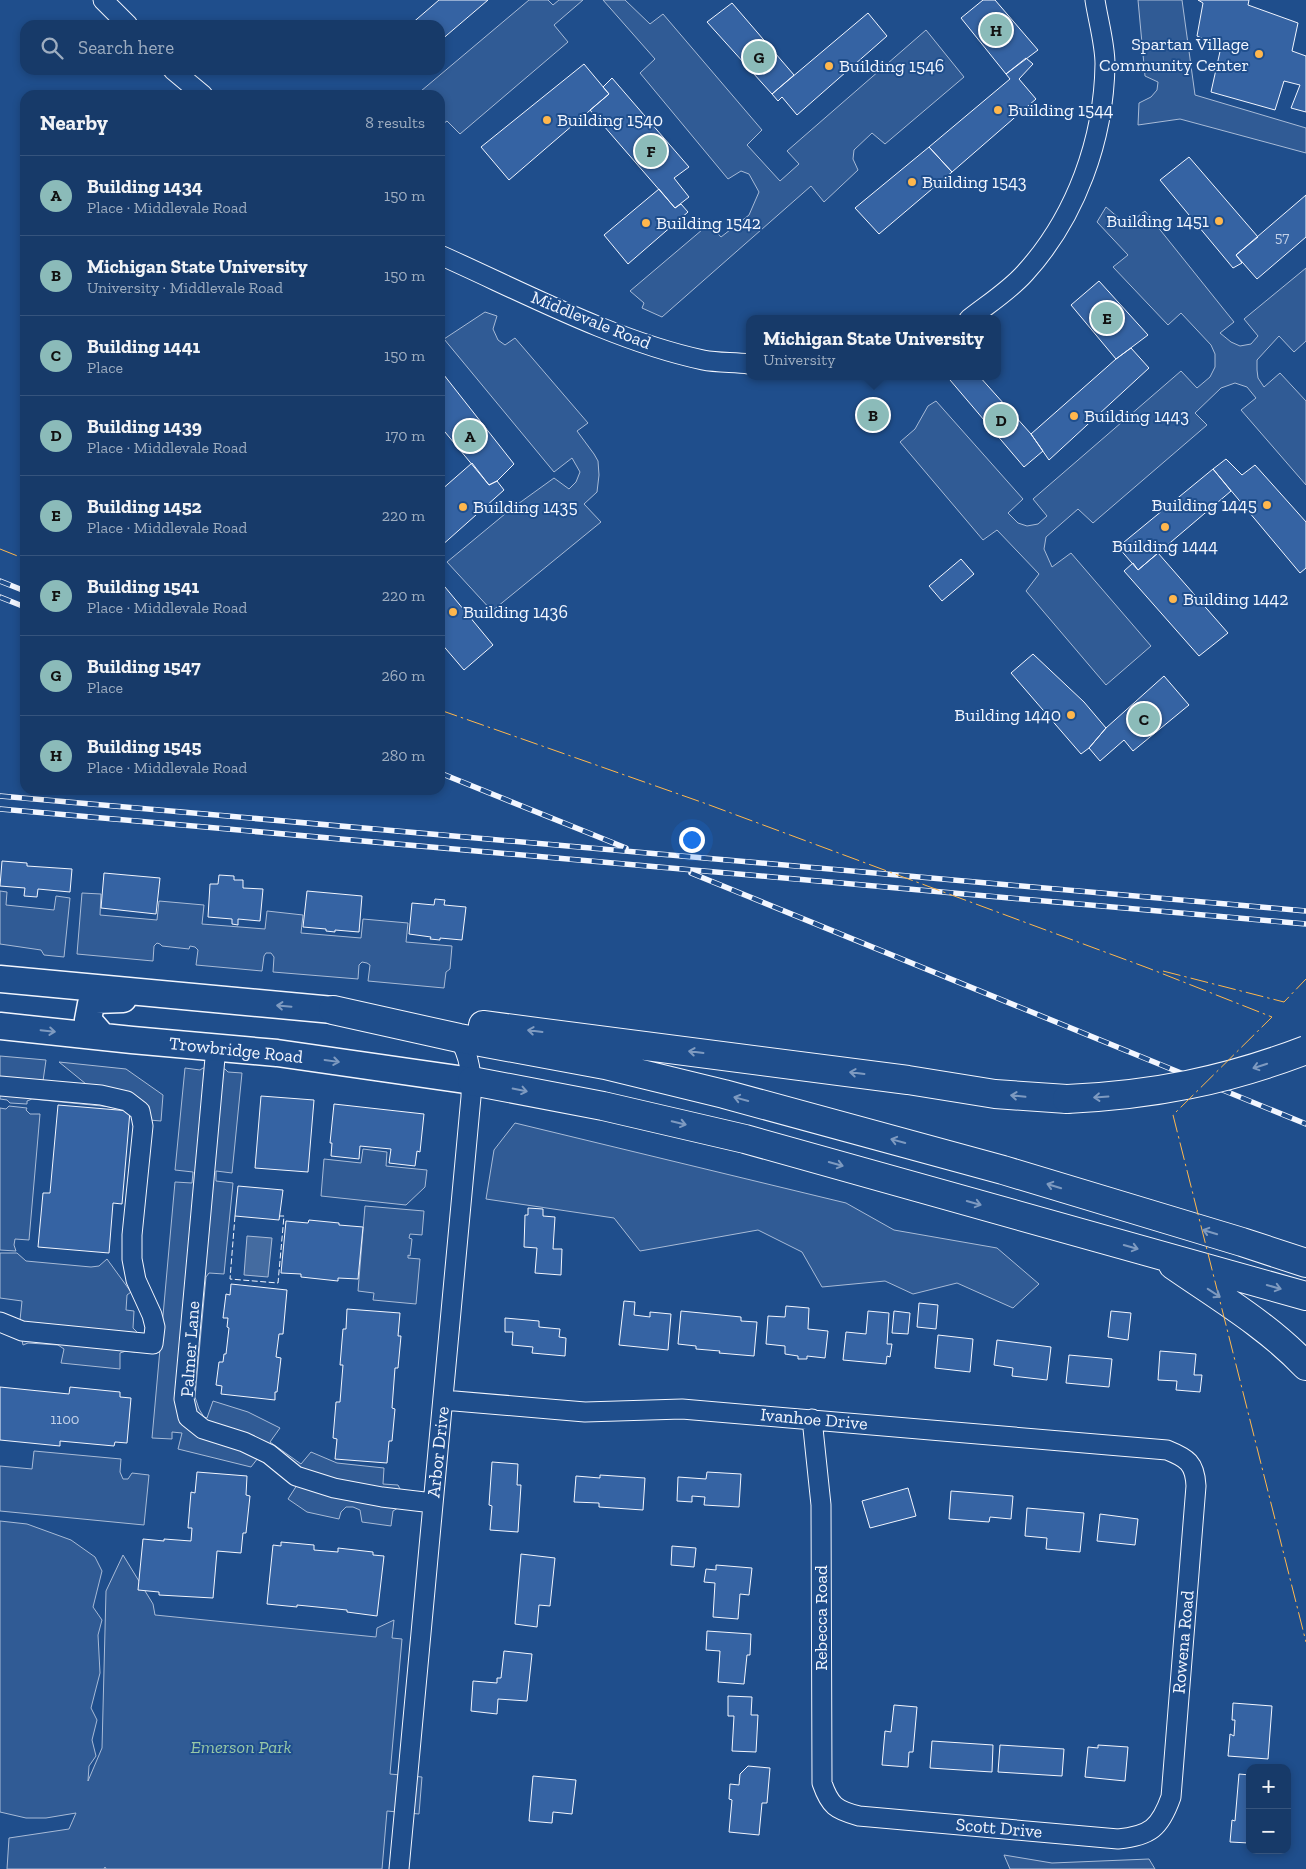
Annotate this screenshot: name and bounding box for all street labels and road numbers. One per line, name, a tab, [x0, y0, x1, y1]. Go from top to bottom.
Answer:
street label: Middlevale Road	[528, 286, 654, 354]
street label: Trowbridge Road	[168, 1032, 304, 1068]
street label: Palmer Lane	[176, 1300, 204, 1398]
street label: Ivanhoe Drive	[759, 1403, 869, 1435]
street label: Arbor Drive	[422, 1405, 454, 1499]
street label: Rebecca Road	[810, 1565, 832, 1671]
street label: Rowena Road	[1168, 1589, 1198, 1695]
street label: Scott Drive	[955, 1813, 1043, 1843]

